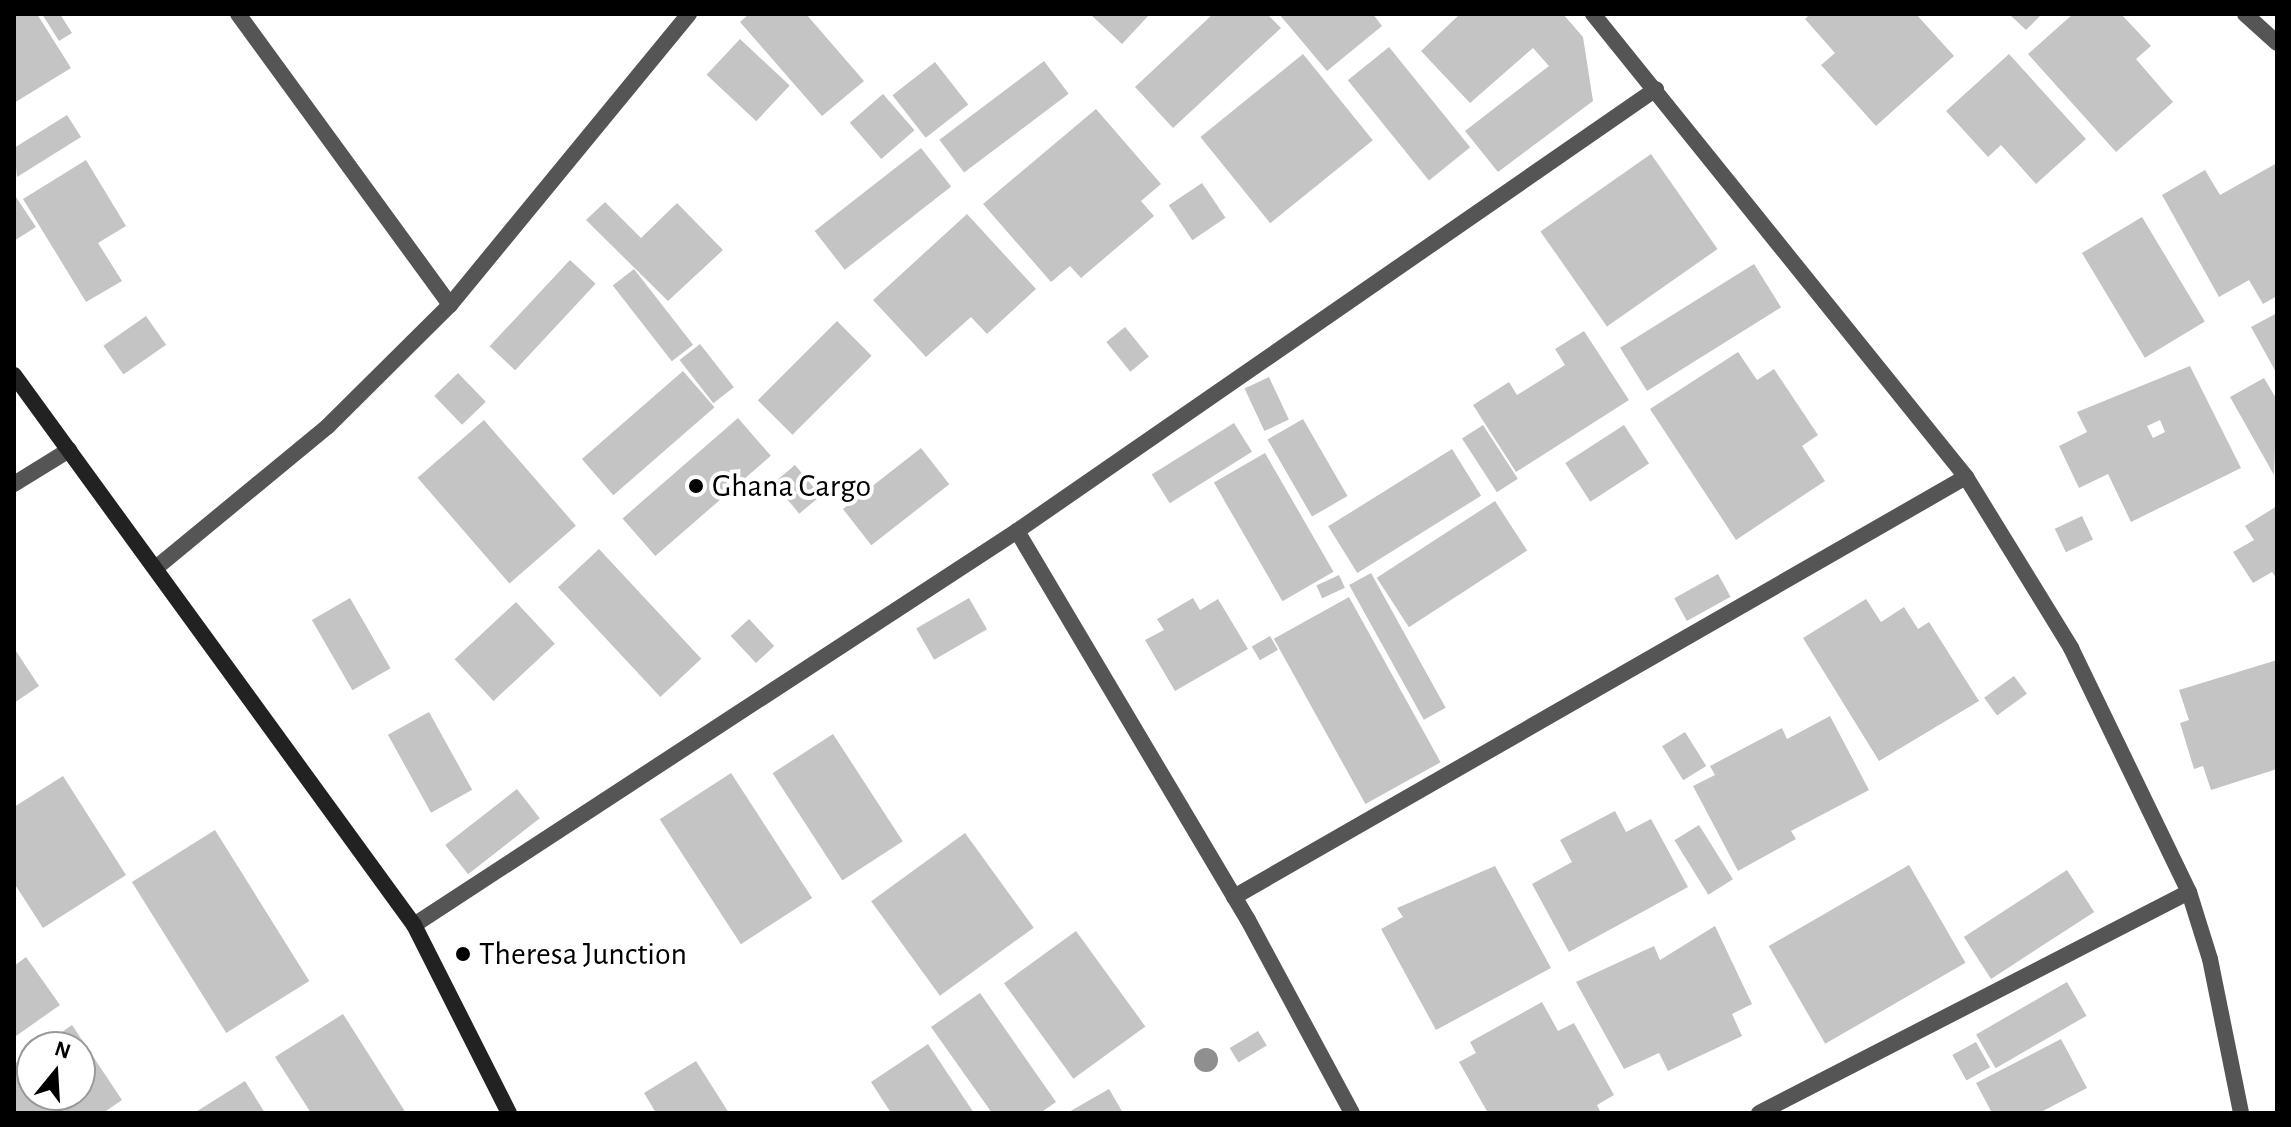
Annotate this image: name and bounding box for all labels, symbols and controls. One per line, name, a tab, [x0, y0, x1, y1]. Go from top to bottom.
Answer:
place label: Ghana Cargo	[712, 467, 871, 505]
marker: Ghana Cargo	[687, 477, 705, 495]
place label: Theresa Junction	[479, 935, 687, 973]
marker: Theresa Junction	[454, 945, 472, 963]
north arrow	[16, 1031, 96, 1111]
text: N	[52, 1037, 73, 1063]

